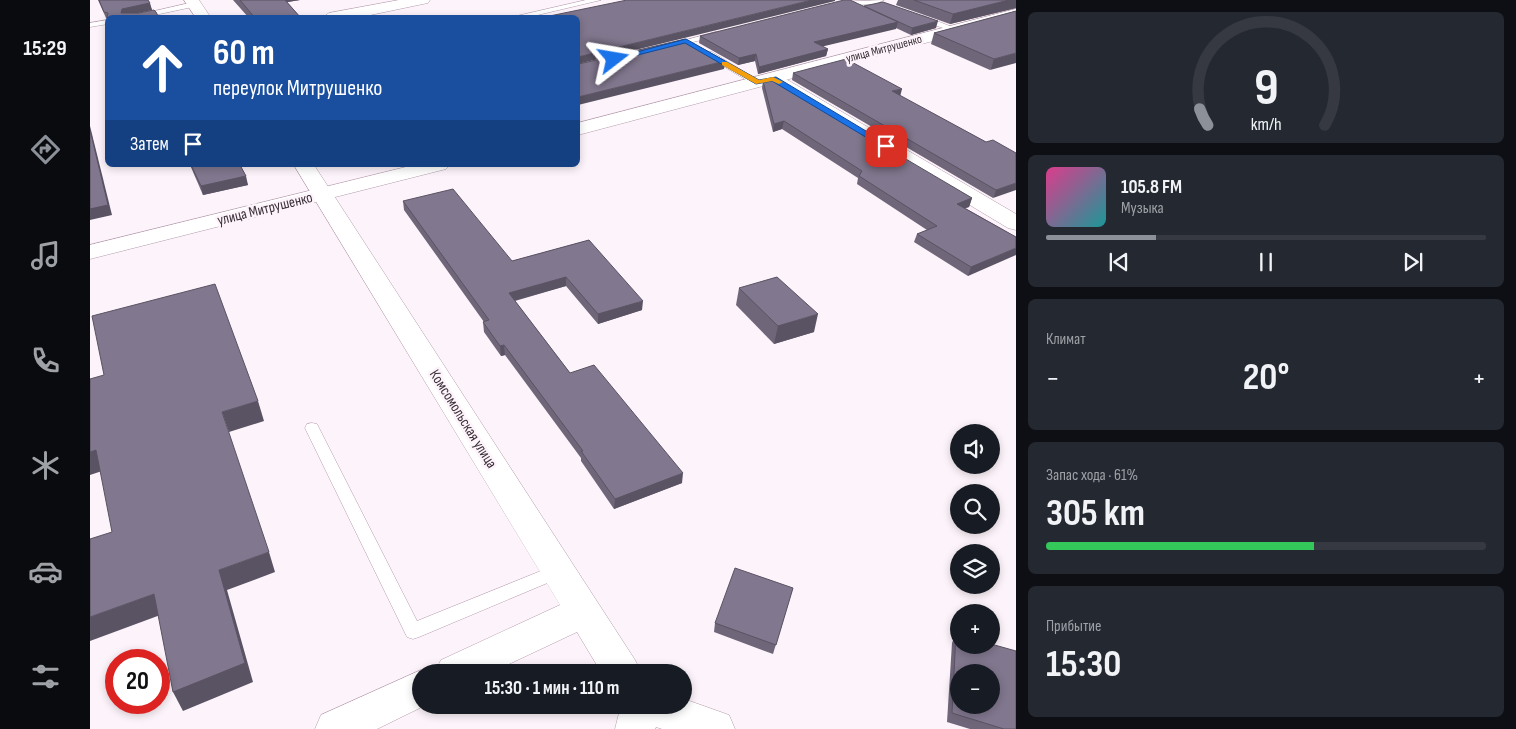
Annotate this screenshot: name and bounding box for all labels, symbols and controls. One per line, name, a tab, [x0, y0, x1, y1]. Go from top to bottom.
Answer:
text: 60 m	[213, 32, 275, 75]
position arrow	[587, 32, 639, 84]
street label: улица Митрушенко	[844, 32, 924, 66]
text: 15:29	[23, 35, 67, 62]
icon: ahead	[130, 35, 195, 100]
text: 9	[1254, 57, 1278, 120]
text: переулок Митрушенко	[213, 75, 382, 102]
text: km/h	[1251, 114, 1281, 135]
pin	[865, 125, 907, 167]
icon: arrive	[179, 130, 207, 158]
icon: directions	[28, 132, 63, 167]
icon: arrive	[872, 132, 900, 160]
text: Затем	[130, 133, 169, 156]
text: 105.8 FM	[1121, 176, 1182, 199]
street label: улица Митрушенко	[215, 188, 315, 230]
text: Музыка	[1121, 199, 1164, 218]
icon: music	[28, 238, 63, 273]
icon: previous	[1105, 248, 1133, 276]
icon: pause	[1252, 248, 1280, 276]
icon: next	[1399, 248, 1427, 276]
text: Климат	[1046, 330, 1086, 349]
icon: phone	[28, 343, 63, 378]
text: 20°	[1243, 355, 1289, 400]
text: −	[1046, 362, 1060, 395]
text: +	[1472, 362, 1486, 395]
street label: Комсомольская улица	[425, 366, 501, 472]
map controls	[950, 424, 1000, 714]
button: sound	[950, 424, 1000, 474]
icon: climate	[28, 448, 63, 483]
text: Запас хода · 61%	[1046, 466, 1138, 485]
button: search	[950, 484, 1000, 534]
text: 305 km	[1046, 491, 1145, 536]
button: layers	[950, 544, 1000, 594]
icon: car	[28, 554, 63, 589]
button: +	[950, 604, 1000, 654]
text: Прибытие	[1046, 617, 1101, 636]
text: 15:30	[1046, 642, 1121, 687]
speed limit sign: 20	[105, 649, 170, 714]
icon: filters	[28, 659, 63, 694]
button: −	[950, 664, 1000, 714]
text: 15:30 · 1 мин · 110 m	[485, 677, 619, 700]

